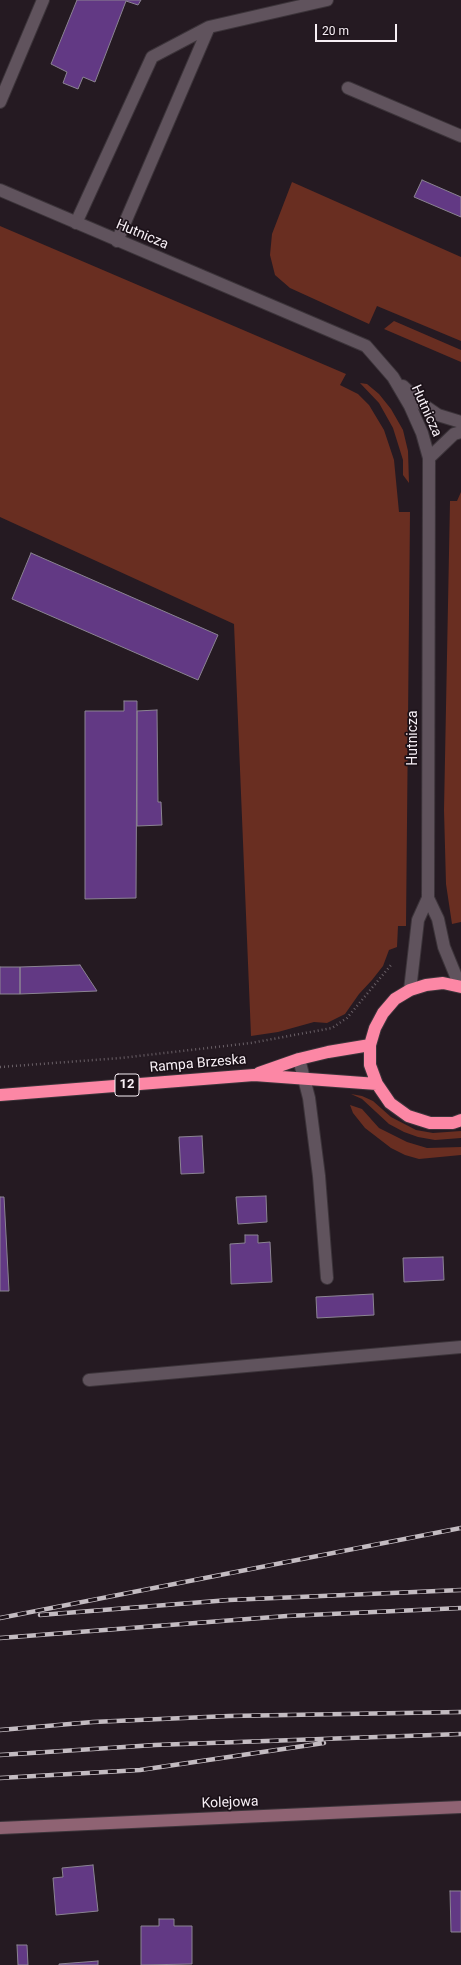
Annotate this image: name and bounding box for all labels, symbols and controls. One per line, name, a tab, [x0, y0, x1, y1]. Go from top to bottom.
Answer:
scale bar	[317, 16, 399, 42]
text: 20 m	[322, 24, 349, 38]
street label: Hutnicza	[113, 216, 171, 254]
street label: Hutnicza	[407, 382, 445, 440]
street label: Hutnicza	[405, 710, 421, 766]
street label: Rampa Brzeska	[149, 1051, 247, 1077]
road number: 12	[115, 1074, 139, 1096]
street label: Kolejowa	[201, 1794, 259, 1812]

